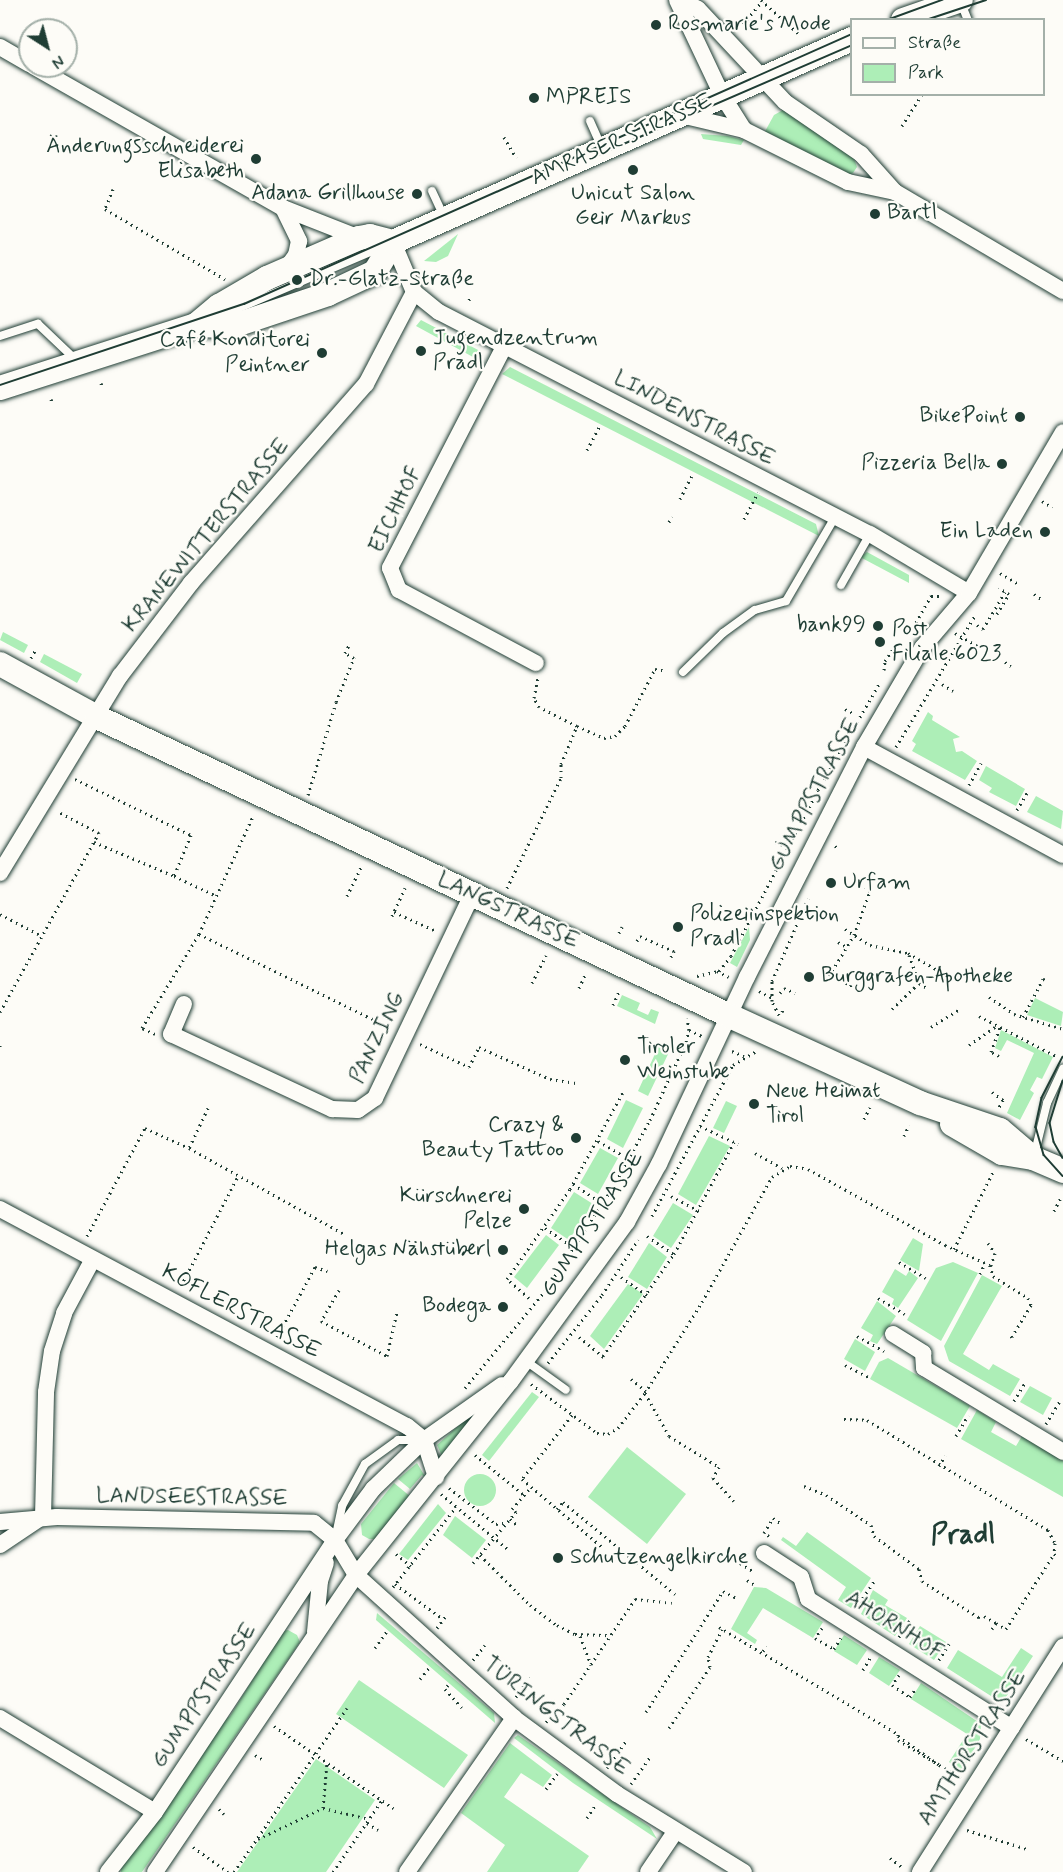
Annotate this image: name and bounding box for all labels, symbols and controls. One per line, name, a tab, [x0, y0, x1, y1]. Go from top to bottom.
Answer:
place label: Rosmarie's Mode	[668, 12, 829, 38]
north arrow	[18, 18, 78, 78]
marker: Rosmarie's Mode	[649, 18, 663, 32]
legend	[850, 18, 1045, 96]
text: Straße	[908, 31, 961, 55]
text: N	[47, 50, 68, 73]
text: Park	[908, 61, 944, 85]
place label: MPREIS	[546, 85, 631, 111]
street label: AMRASER STRASSE	[526, 88, 718, 192]
marker: MPREIS	[527, 91, 541, 105]
place label: Änderungsschneiderei Elisabeth	[46, 133, 244, 184]
marker: Änderungsschneiderei Elisabeth	[249, 152, 263, 166]
marker: Unicut Salon Geir Markus	[626, 163, 640, 177]
place label: Unicut Salon Geir Markus	[571, 180, 695, 231]
place label: Adana Grillhouse	[251, 181, 405, 207]
marker: Adana Grillhouse	[410, 187, 424, 201]
place label: Bartl	[887, 201, 937, 227]
marker: Bartl	[868, 207, 882, 221]
place label: Dr.-Glatz-Straße	[309, 267, 474, 293]
marker: Dr.-Glatz-Straße	[290, 273, 304, 287]
place label: Jugendzentrum Pradl	[433, 325, 598, 376]
place label: Café Konditorei Peintner	[160, 327, 310, 378]
marker: Jugendzentrum Pradl	[414, 344, 428, 358]
marker: Café Konditorei Peintner	[315, 346, 329, 360]
street label: LINDENSTRASSE	[609, 365, 779, 473]
place label: BikePoint	[920, 404, 1008, 430]
marker: BikePoint	[1013, 410, 1027, 424]
street label: KRANEWITTERSTRASSE	[118, 434, 296, 638]
place label: Pizzeria Bella	[863, 451, 990, 477]
marker: Pizzeria Bella	[995, 457, 1009, 471]
street label: EICHHOF	[364, 462, 428, 558]
place label: Ein Laden	[935, 519, 1033, 545]
marker: Ein Laden	[1038, 525, 1052, 539]
place label: bank99	[797, 613, 866, 639]
place label: Post Filiale 6023	[892, 616, 1002, 668]
marker: bank99	[871, 619, 885, 633]
marker: Post Filiale 6023	[873, 635, 887, 649]
street label: GUMPPSTRASSE	[764, 714, 866, 876]
street label: LANGSTRASSE	[433, 867, 583, 955]
place label: Urfam	[843, 870, 911, 896]
marker: Urfam	[824, 876, 838, 890]
place label: Polizeiinspektion Pradl	[690, 901, 839, 952]
marker: Polizeiinspektion Pradl	[671, 920, 685, 934]
place label: Burggrafen-Apotheke	[821, 964, 1013, 990]
marker: Burggrafen-Apotheke	[802, 970, 816, 984]
street label: PANZING	[345, 988, 411, 1088]
place label: Tiroler Weinstube	[637, 1034, 730, 1086]
marker: Tiroler Weinstube	[618, 1053, 632, 1067]
place label: Neue Heimat Tirol	[766, 1078, 881, 1130]
marker: Neue Heimat Tirol	[747, 1097, 761, 1111]
place label: Crazy & Beauty Tattoo	[427, 1112, 564, 1164]
marker: Crazy & Beauty Tattoo	[569, 1131, 583, 1145]
street label: GUMPPSTRASSE	[536, 1146, 650, 1302]
place label: Kürschnerei Pelze	[399, 1183, 512, 1234]
marker: Kürschnerei Pelze	[517, 1202, 531, 1216]
place label: Helgas Nähstüberl	[325, 1237, 491, 1263]
marker: Helgas Nähstüberl	[496, 1243, 510, 1257]
street label: KOFLERSTRASSE	[157, 1259, 325, 1365]
place label: Bodega	[422, 1294, 491, 1320]
marker: Bodega	[496, 1300, 510, 1314]
street label: LANDSEESTRASSE	[96, 1483, 288, 1513]
district label: Pradl	[931, 1519, 995, 1553]
place label: Schutzengelkirche	[570, 1545, 748, 1571]
marker: Schutzengelkirche	[551, 1551, 565, 1565]
street label: AHORNHOF	[840, 1585, 948, 1667]
street label: GUMPPSTRASSE	[147, 1619, 263, 1773]
street label: TÜRINGSTRASSE	[477, 1652, 635, 1782]
street label: AMTHORSTRASSE	[913, 1665, 1033, 1831]

